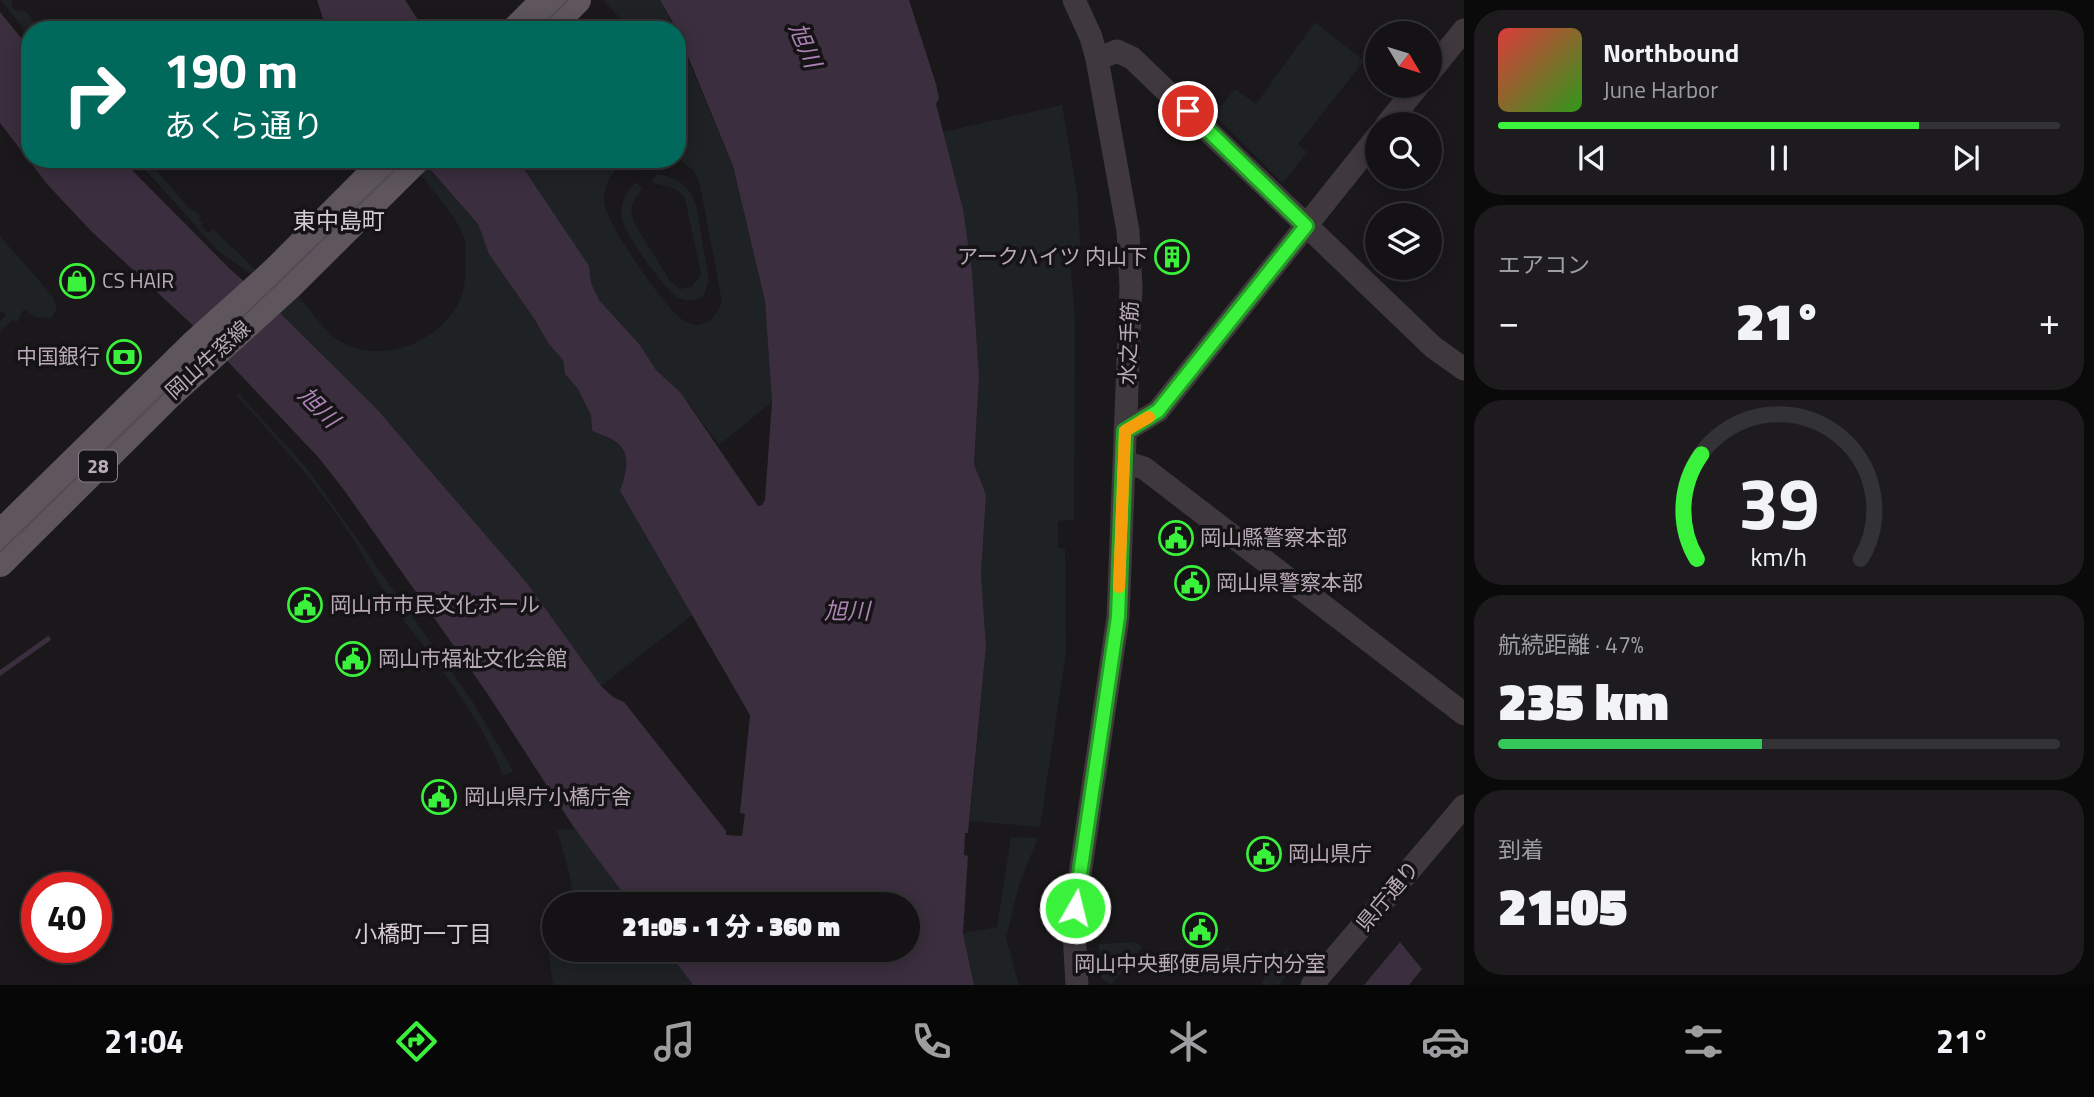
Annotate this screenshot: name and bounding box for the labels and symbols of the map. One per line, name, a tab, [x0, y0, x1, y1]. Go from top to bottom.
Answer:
water label: 旭川	[780, 17, 832, 76]
north arrow	[1365, 21, 1442, 98]
pin	[1158, 81, 1218, 141]
district label: 東中島町	[293, 203, 385, 238]
building icon: アークハイツ 内山下	[1153, 238, 1191, 276]
place label: アークハイツ 内山下	[957, 240, 1148, 272]
shop icon: CS HAIR	[58, 262, 96, 300]
place label: CS HAIR	[102, 264, 174, 296]
street label: 水之手筋	[1111, 300, 1145, 385]
street label: 岡山牛窓線	[158, 312, 257, 406]
bank icon: 中国銀行	[105, 338, 143, 376]
place label: 中国銀行	[16, 340, 100, 372]
water label: 旭川	[291, 378, 350, 437]
road number: 28	[79, 450, 117, 481]
public building icon: 岡山縣警察本部	[1157, 519, 1195, 557]
place label: 岡山縣警察本部	[1200, 521, 1347, 553]
public building icon: 岡山県警察本部	[1173, 564, 1211, 602]
place label: 岡山県警察本部	[1216, 566, 1363, 598]
public building icon: 岡山市市民文化ホール	[286, 586, 324, 624]
place label: 岡山市市民文化ホール	[330, 588, 540, 620]
water label: 旭川	[824, 593, 873, 628]
public building icon: 岡山市福祉文化会館	[334, 640, 372, 678]
place label: 岡山市福祉文化会館	[378, 642, 567, 674]
public building icon: 岡山県庁小橋庁舎	[420, 778, 458, 816]
place label: 岡山県庁小橋庁舎	[464, 780, 632, 812]
public building icon: 岡山県庁	[1245, 835, 1283, 873]
place label: 岡山県庁	[1288, 837, 1372, 869]
street label: 県庁通り	[1348, 853, 1426, 938]
position arrow	[1038, 871, 1112, 945]
speed limit sign: 40	[21, 872, 112, 963]
public building icon: 岡山中央郵便局県庁内分室	[1181, 911, 1219, 949]
district label: 小橋町一丁目	[354, 916, 492, 951]
place label: 岡山中央郵便局県庁内分室	[1074, 947, 1326, 979]

